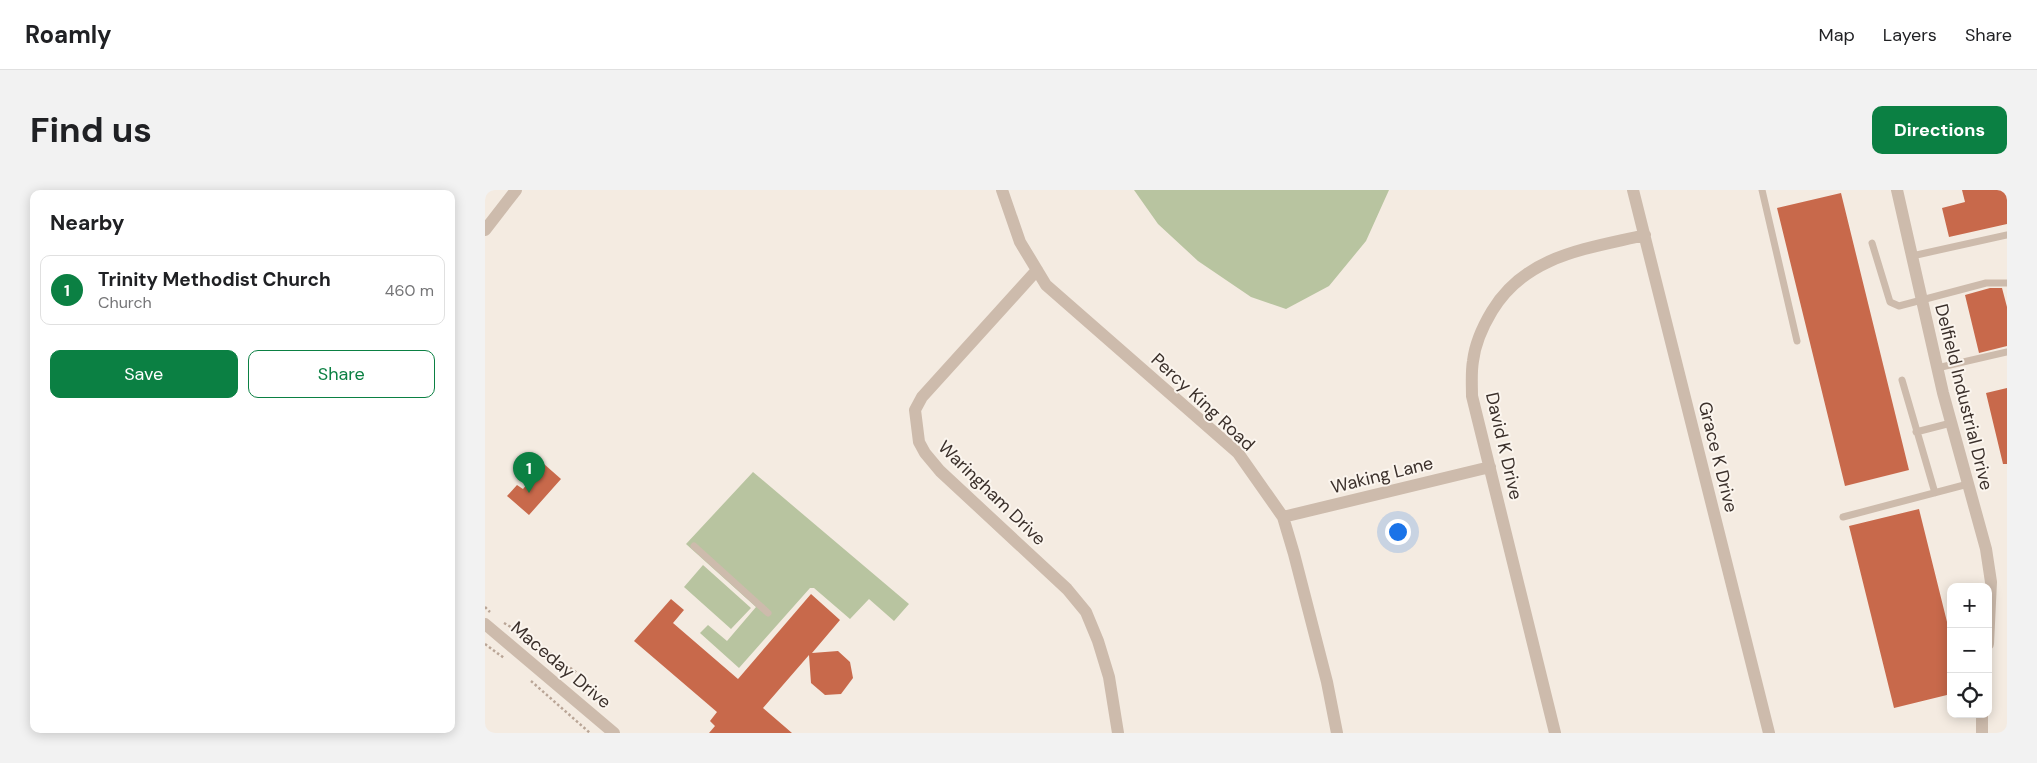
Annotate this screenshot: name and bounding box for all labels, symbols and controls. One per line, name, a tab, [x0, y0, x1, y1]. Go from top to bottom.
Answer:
text: Roamly	[25, 19, 112, 50]
text: Map	[1819, 23, 1855, 47]
text: Layers	[1883, 23, 1937, 47]
text: Share	[1965, 23, 2012, 47]
button: Directions	[1872, 106, 2007, 154]
text: Find us	[30, 107, 152, 153]
text: Nearby	[50, 209, 124, 237]
text: Trinity Methodist Church	[98, 267, 331, 292]
text: 1	[64, 280, 70, 301]
text: 460 m	[385, 280, 434, 301]
text: Church	[98, 292, 152, 313]
street label: Delfield Industrial Drive	[1929, 301, 1999, 493]
street label: Percy King Road	[1146, 348, 1260, 456]
button: Save	[50, 350, 238, 398]
button: Share	[248, 350, 435, 398]
street label: David K Drive	[1480, 390, 1528, 502]
street label: Grace K Drive	[1693, 399, 1743, 515]
street label: Waringham Drive	[933, 435, 1051, 551]
street label: Waking Lane	[1328, 451, 1436, 499]
pin: 1	[513, 452, 545, 493]
your location	[1385, 519, 1411, 545]
map controls	[1947, 583, 1992, 718]
button: +	[1947, 583, 1992, 628]
street label: Maceday Drive	[506, 616, 616, 714]
button: −	[1947, 628, 1992, 673]
button: locate	[1947, 673, 1992, 718]

